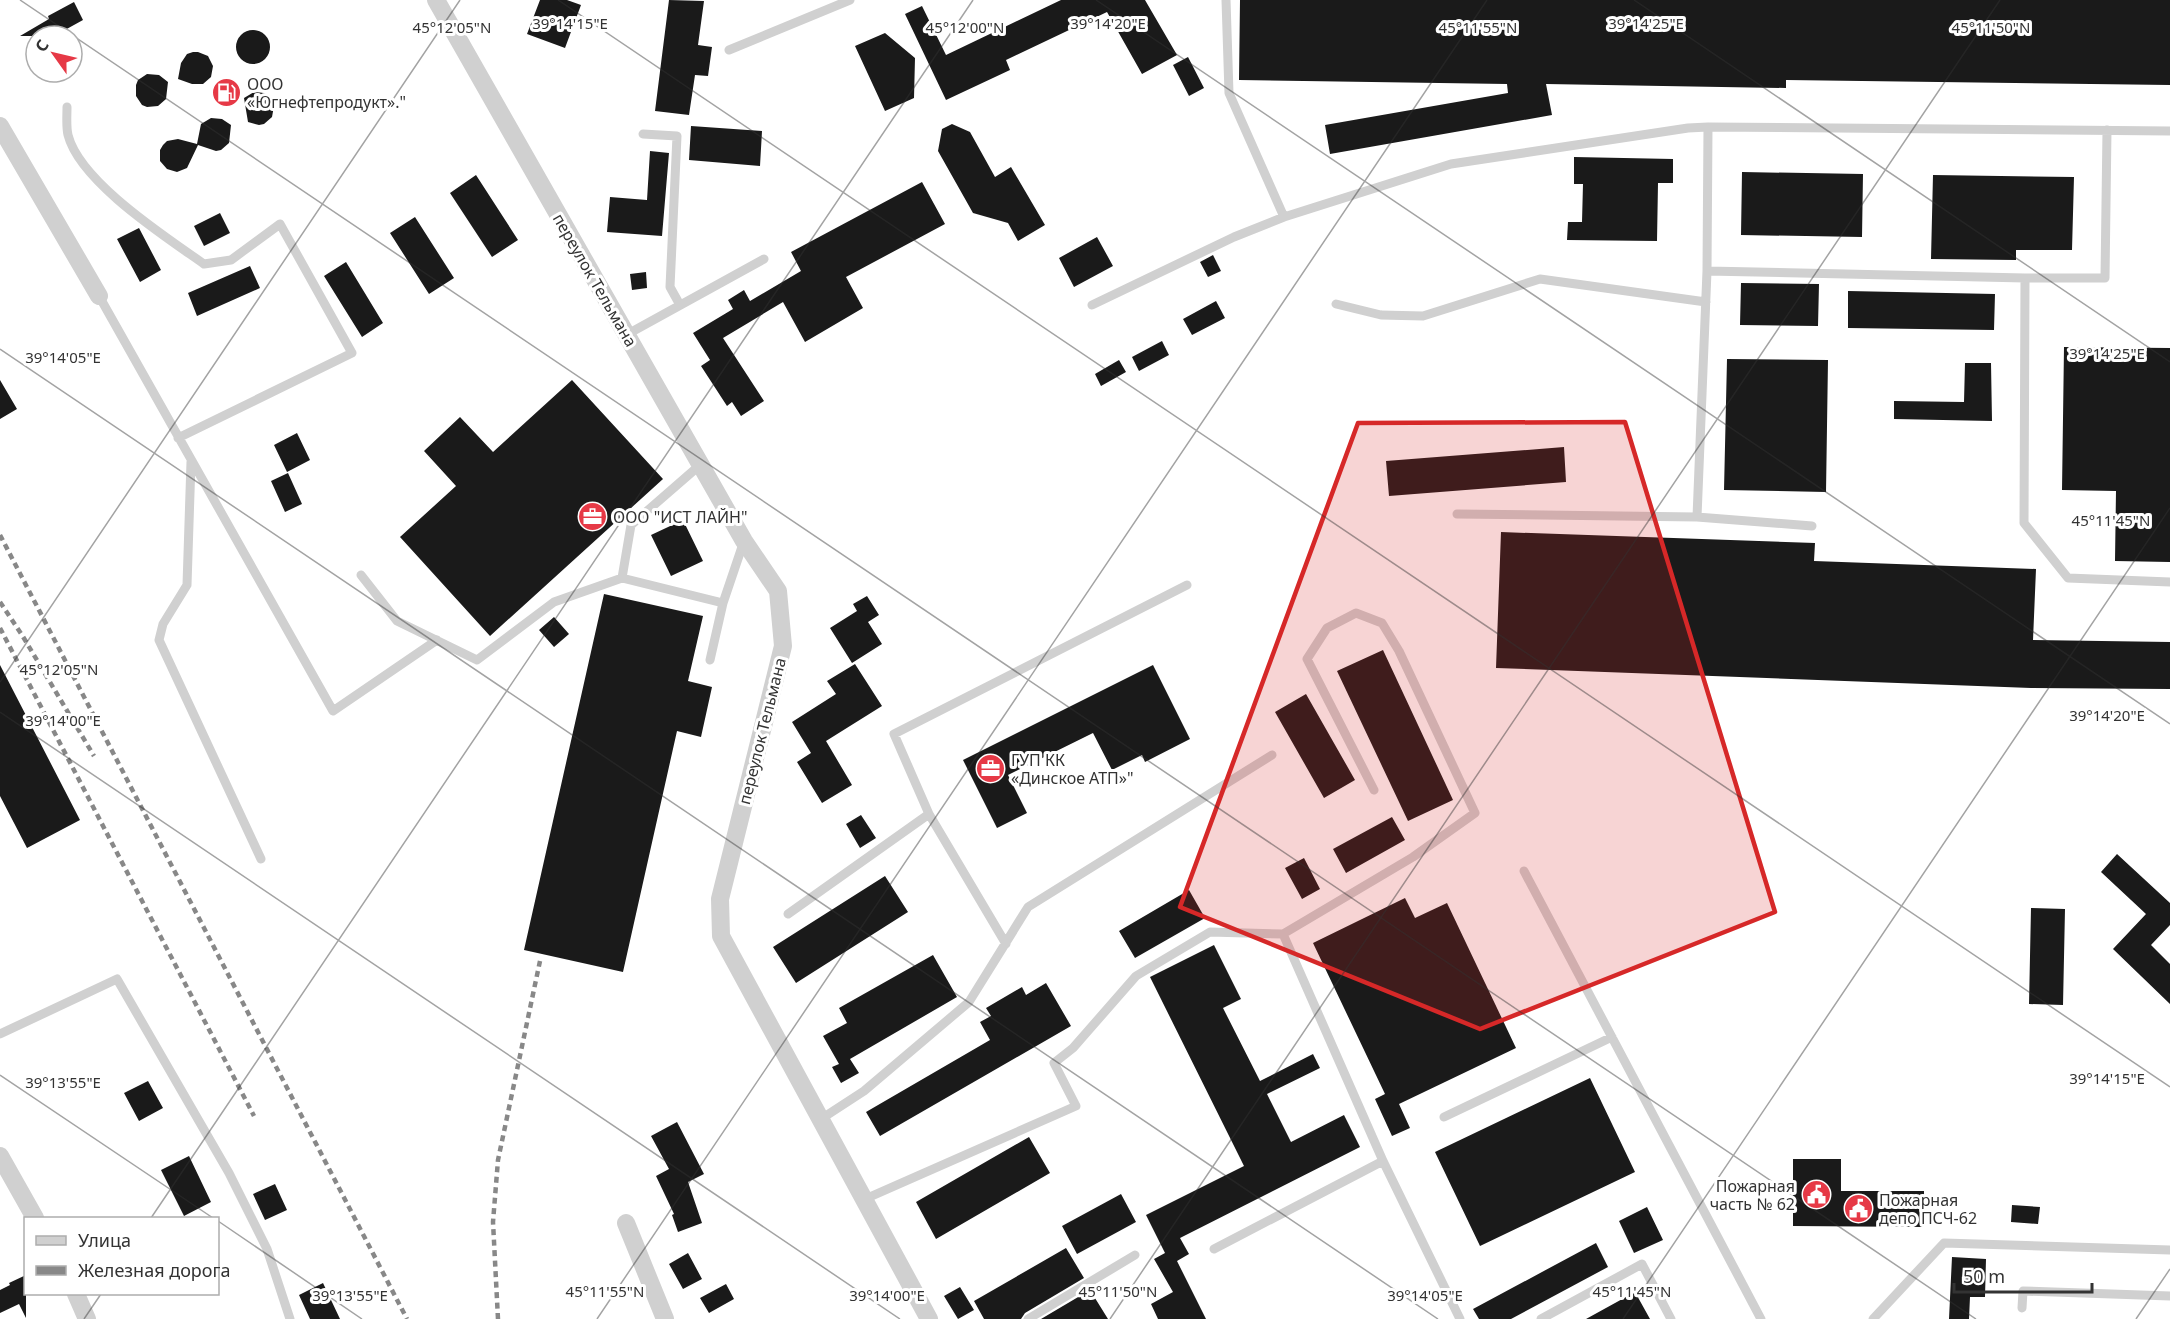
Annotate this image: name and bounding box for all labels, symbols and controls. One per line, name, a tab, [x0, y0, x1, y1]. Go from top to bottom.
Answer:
text: 39°14'15"E	[532, 13, 608, 33]
text: 39°14'20"E	[1070, 13, 1146, 33]
text: 39°14'25"E	[1608, 13, 1684, 33]
text: 45°12'05"N	[413, 17, 491, 37]
text: 45°12'00"N	[926, 17, 1004, 37]
text: 45°11'55"N	[1439, 17, 1517, 37]
text: 45°11'50"N	[1952, 17, 2030, 37]
north arrow	[24, 24, 84, 84]
text: С	[30, 35, 54, 56]
place label: ООО «Югнефтепродукт»."	[247, 73, 406, 113]
fuel station icon: ООО «Югнефтепродукт»."	[210, 77, 242, 109]
street label: переулок Тельмана	[548, 209, 642, 351]
text: 39°14'25"E	[2069, 343, 2145, 363]
text: 39°14'05"E	[25, 347, 101, 367]
office icon: ООО "ИСТ ЛАЙН"	[576, 501, 608, 533]
place label: ООО "ИСТ ЛАЙН"	[613, 506, 748, 528]
text: 45°11'45"N	[2072, 510, 2150, 530]
street label: переулок Тельмана	[733, 655, 791, 807]
text: 45°12'05"N	[20, 659, 98, 679]
text: 39°14'20"E	[2069, 705, 2145, 725]
text: 39°14'00"E	[25, 710, 101, 730]
place label: ГУП КК «Динское АТП»"	[1011, 749, 1134, 789]
office icon: ГУП КК «Динское АТП»"	[974, 753, 1006, 785]
text: 39°14'15"E	[2069, 1068, 2145, 1088]
text: 39°13'55"E	[25, 1072, 101, 1092]
place label: Пожарная часть № 62	[1710, 1175, 1795, 1215]
public building icon: Пожарная часть № 62	[1800, 1179, 1832, 1211]
place label: Пожарная депо ПСЧ-62	[1879, 1189, 1977, 1229]
public building icon: Пожарная депо ПСЧ-62	[1842, 1193, 1874, 1225]
legend	[24, 1217, 219, 1295]
text: Улица	[78, 1228, 131, 1252]
scale bar	[1954, 1256, 2092, 1294]
text: Железная дорога	[78, 1258, 230, 1282]
text: 50 m	[1963, 1264, 2005, 1288]
text: 45°11'55"N	[566, 1281, 644, 1301]
text: 45°11'50"N	[1079, 1281, 1157, 1301]
text: 45°11'45"N	[1593, 1281, 1671, 1301]
text: 39°13'55"E	[312, 1285, 388, 1305]
text: 39°14'00"E	[849, 1285, 925, 1305]
text: 39°14'05"E	[1387, 1285, 1463, 1305]

